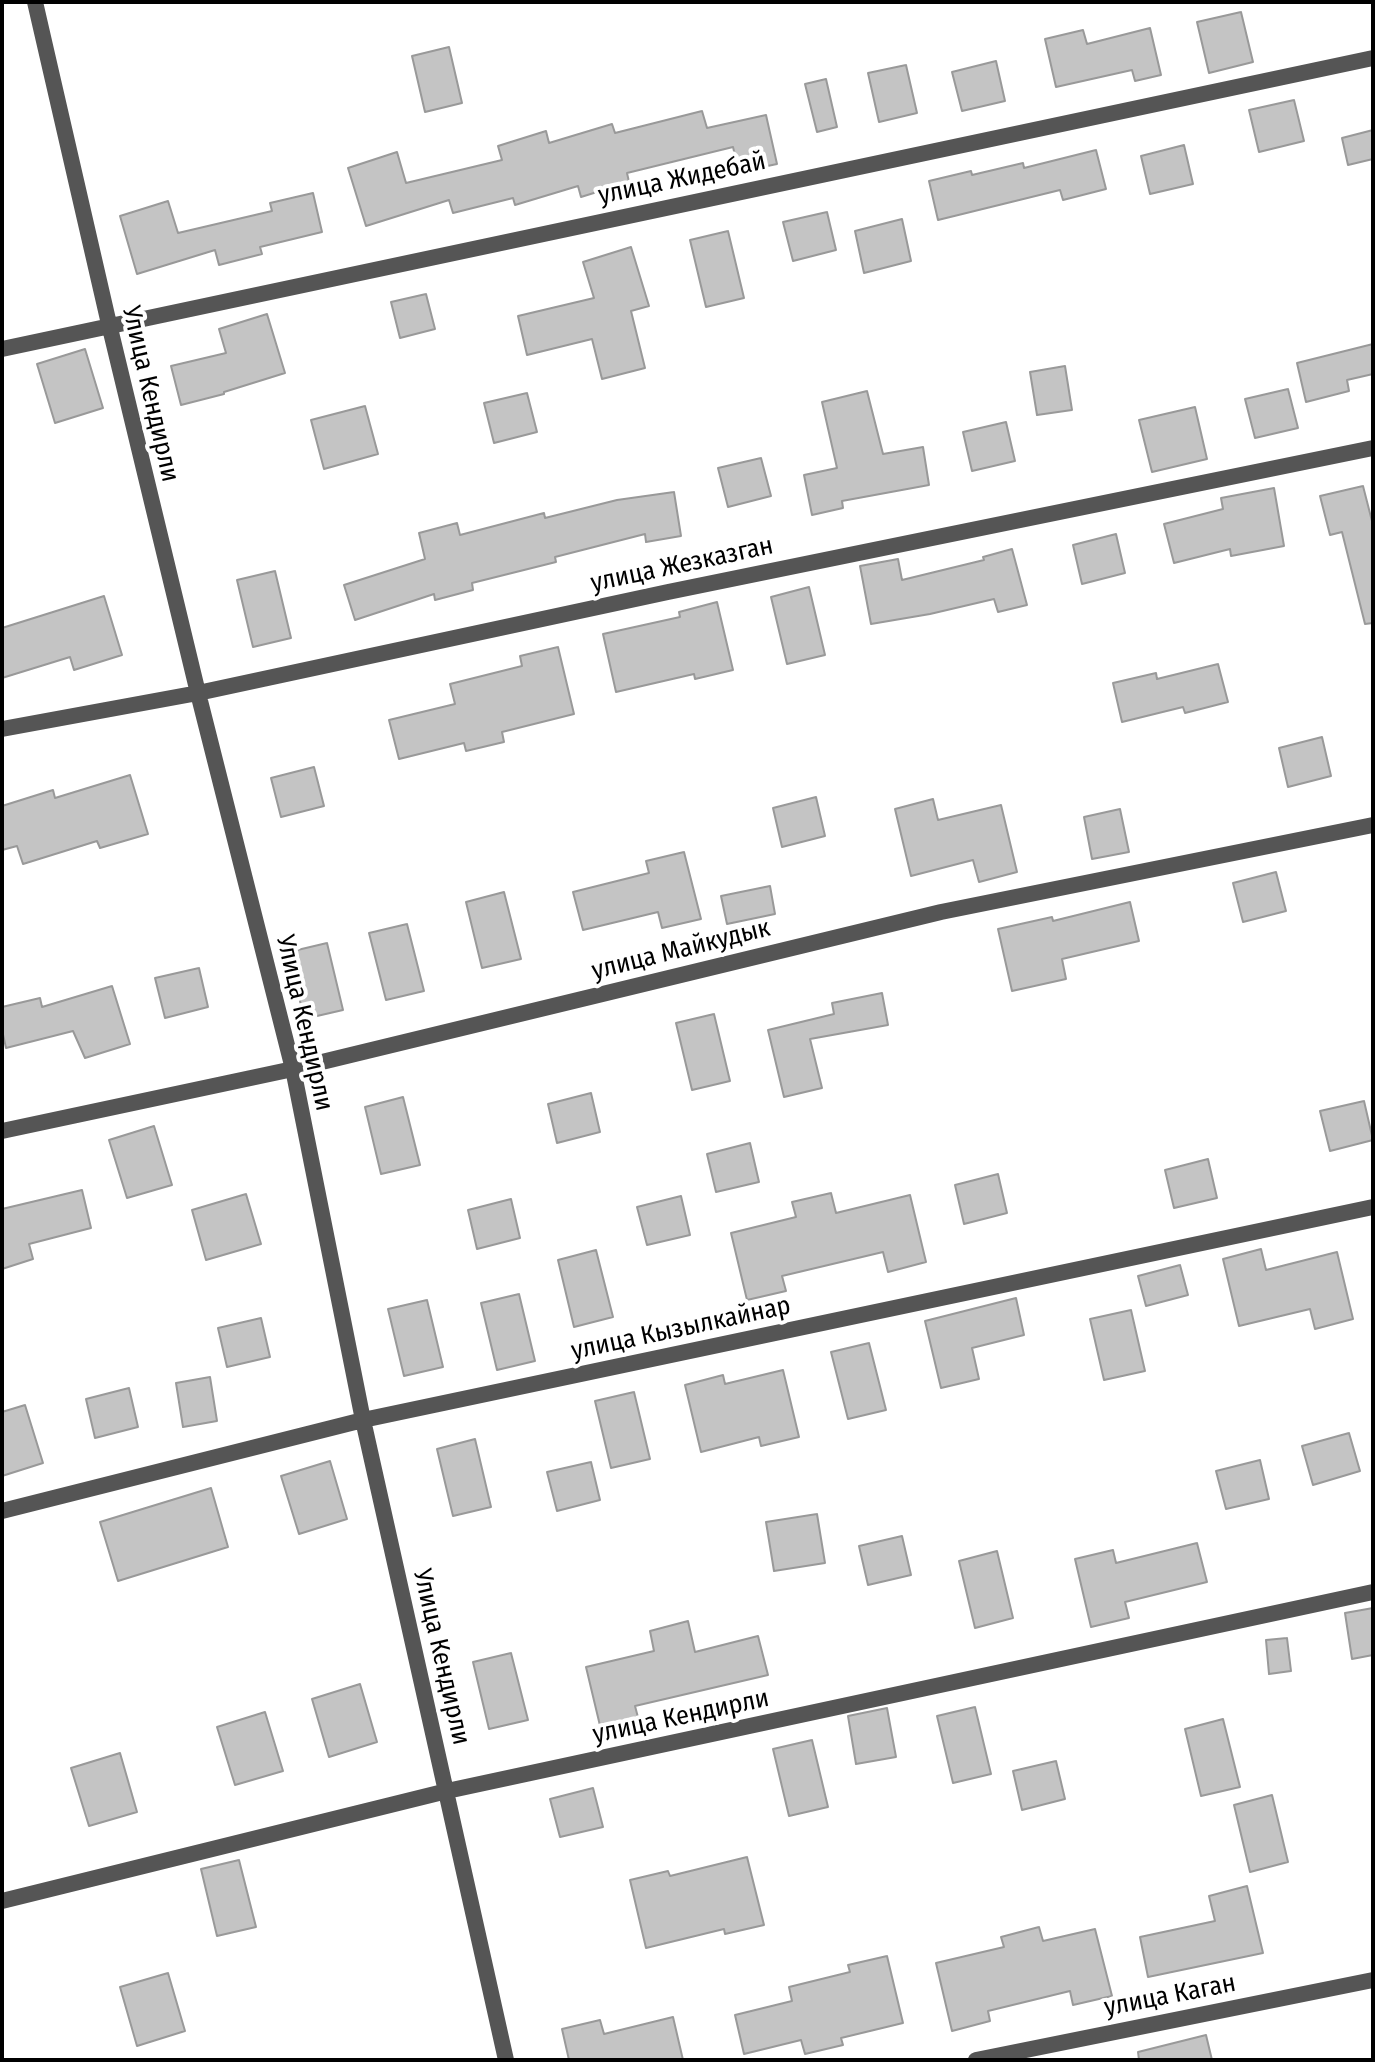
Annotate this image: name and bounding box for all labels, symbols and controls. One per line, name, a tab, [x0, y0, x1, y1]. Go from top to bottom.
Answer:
street label: улица Жидебай	[595, 146, 769, 212]
street label: Улица Кендирли	[115, 303, 185, 485]
street label: улица Жезказган	[588, 530, 776, 600]
street label: улица Майкудык	[589, 913, 773, 987]
street label: Улица Кендирли	[269, 932, 339, 1114]
street label: улица Кызылкайнар	[568, 1291, 794, 1367]
street label: Улица Кендирли	[406, 1566, 476, 1748]
street label: улица Кендирли	[590, 1683, 772, 1751]
street label: улица Каган	[1102, 1968, 1238, 2024]

